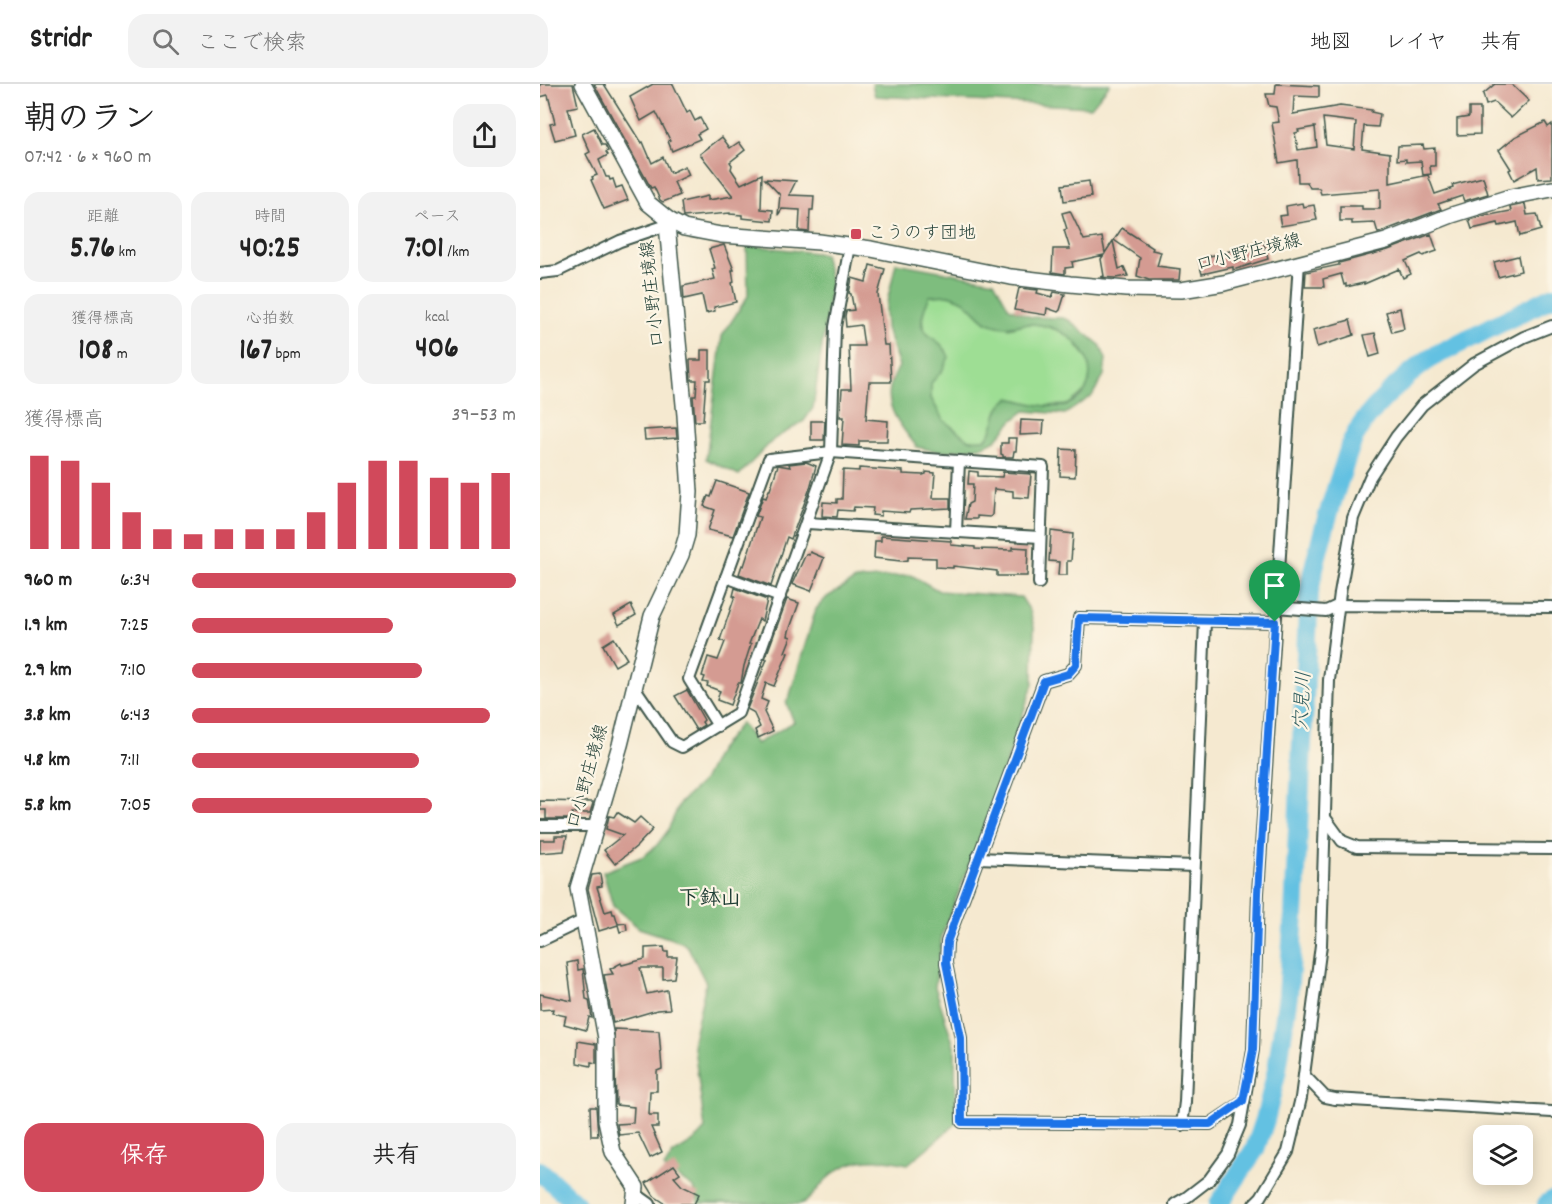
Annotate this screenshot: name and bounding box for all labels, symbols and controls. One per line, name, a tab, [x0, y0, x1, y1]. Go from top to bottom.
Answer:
search box	[128, 14, 548, 68]
text: Stridr	[30, 21, 92, 61]
icon: search	[149, 25, 182, 58]
text: ここで検索	[197, 29, 307, 60]
text: 地図	[1310, 29, 1352, 59]
text: レイヤ	[1385, 29, 1447, 59]
text: 共有	[1480, 29, 1522, 59]
text: 朝のラン	[24, 98, 156, 145]
button: share	[453, 104, 516, 167]
text: 07:42 · 6 × 960 m	[24, 144, 152, 172]
text: 距離	[87, 206, 119, 229]
text: 時間	[254, 206, 286, 229]
text: ペース	[413, 206, 461, 229]
place label: こうのす団地	[868, 222, 976, 247]
marker: こうのす団地	[849, 227, 863, 241]
text: 5.76	[70, 229, 115, 272]
text: 40:25	[240, 229, 300, 272]
text: 7:01	[404, 229, 444, 272]
street label: 口小野庄境線	[1194, 229, 1304, 279]
street label: 口小野庄境線	[636, 239, 672, 349]
text: km	[115, 241, 136, 264]
text: /km	[444, 241, 470, 264]
text: kcal	[425, 306, 449, 329]
text: 獲得標高	[71, 308, 135, 331]
text: 心拍数	[246, 308, 294, 331]
text: 406	[415, 329, 459, 372]
text: 108	[78, 331, 113, 374]
text: 167	[239, 331, 272, 374]
text: m	[113, 343, 128, 366]
text: bpm	[272, 343, 301, 366]
text: 39–53 m	[452, 402, 516, 430]
text: 獲得標高	[24, 407, 104, 435]
pin	[1249, 560, 1300, 622]
text: 960 m	[24, 567, 72, 595]
text: 6:34	[120, 567, 150, 595]
icon: arrive	[1258, 569, 1291, 602]
text: 1.9 km	[24, 612, 67, 640]
text: 7:25	[120, 612, 149, 640]
text: 2.9 km	[24, 657, 72, 685]
text: 7:10	[120, 657, 146, 685]
water label: 穴見川	[1288, 670, 1320, 732]
text: 3.8 km	[24, 702, 71, 730]
text: 6:43	[120, 702, 150, 730]
street label: 口小野庄境線	[562, 722, 616, 832]
text: 4.8 km	[24, 747, 70, 775]
text: 7:11	[120, 747, 140, 775]
text: 5.8 km	[24, 792, 71, 820]
text: 7:05	[120, 792, 151, 820]
district label: 下鉢山	[679, 885, 742, 915]
button: 保存	[24, 1123, 264, 1192]
button: 共有	[276, 1123, 516, 1192]
map controls	[1473, 1125, 1533, 1185]
button: layers	[1473, 1125, 1533, 1185]

